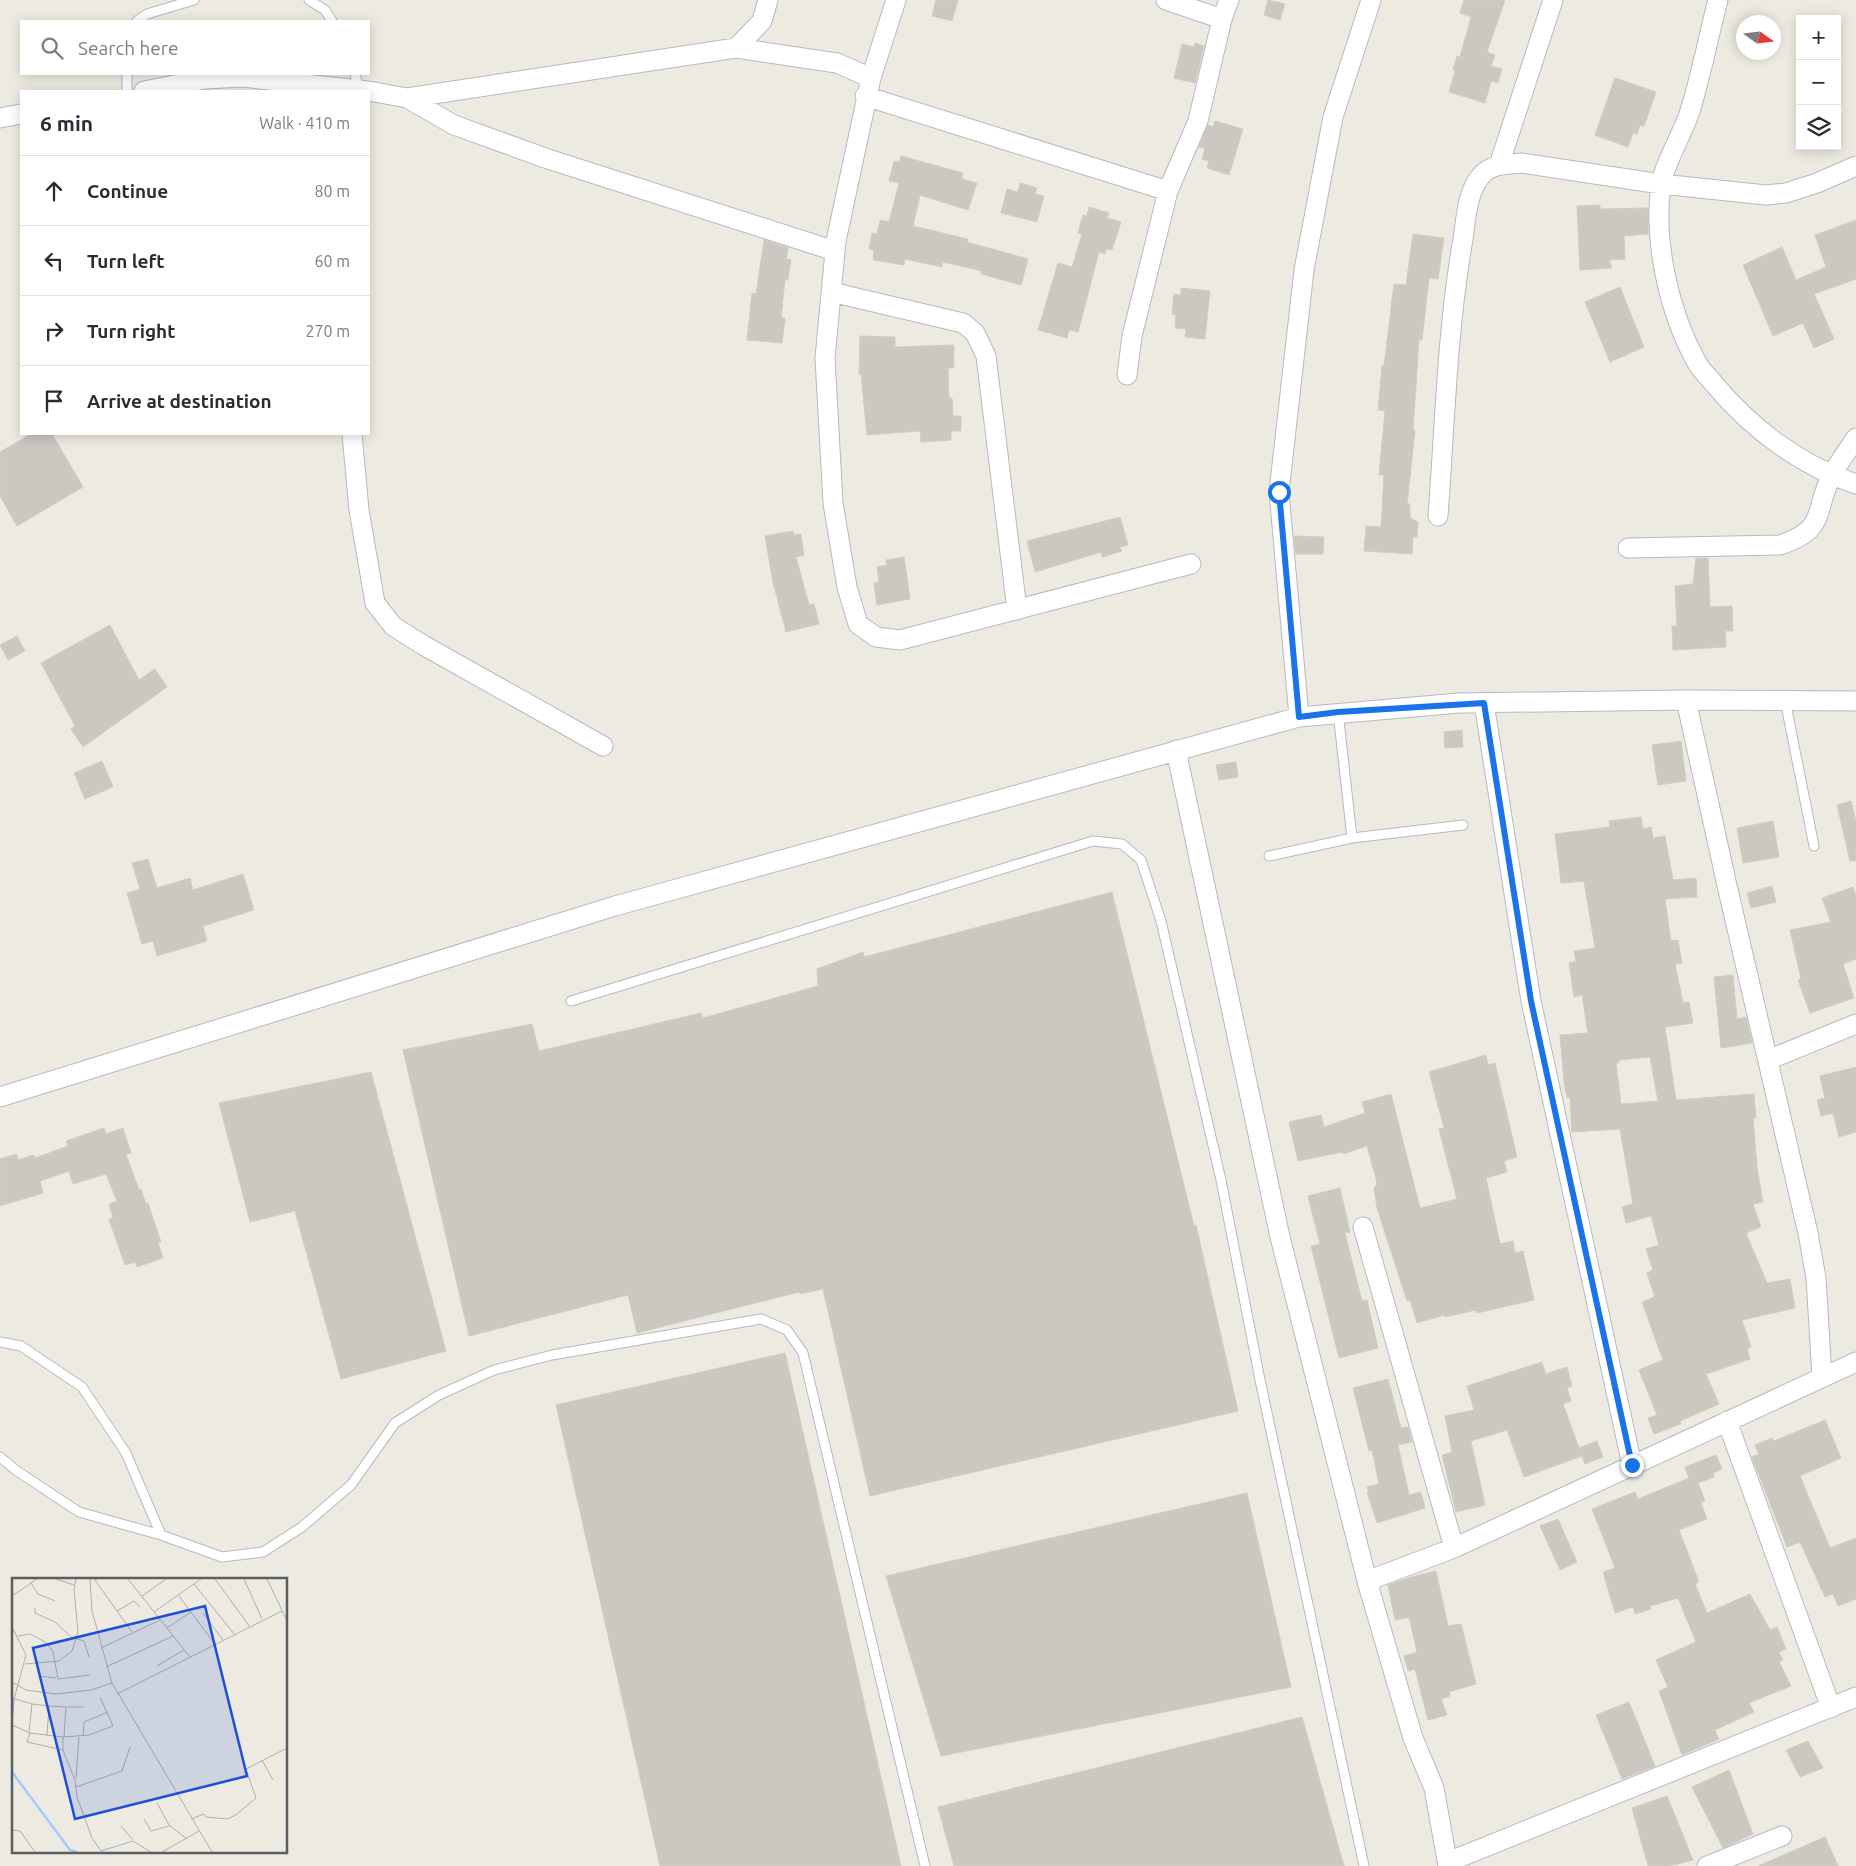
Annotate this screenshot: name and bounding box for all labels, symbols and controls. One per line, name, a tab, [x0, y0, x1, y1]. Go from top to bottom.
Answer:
north arrow	[1736, 15, 1781, 60]
map controls	[1796, 15, 1841, 150]
button: +	[1796, 15, 1841, 60]
search box	[20, 20, 370, 75]
icon: search	[38, 34, 66, 62]
text: Search here	[78, 37, 178, 59]
button: −	[1796, 60, 1841, 105]
button: layers	[1796, 105, 1841, 150]
text: 6 min	[40, 111, 93, 135]
text: Walk · 410 m	[259, 114, 350, 132]
icon: ahead	[40, 177, 68, 205]
text: Continue	[87, 180, 168, 202]
text: 80 m	[314, 182, 350, 200]
icon: left	[40, 247, 68, 275]
text: Turn left	[87, 250, 165, 272]
text: 60 m	[314, 252, 350, 270]
icon: right	[40, 317, 68, 345]
text: Turn right	[87, 320, 175, 342]
text: 270 m	[305, 322, 350, 340]
icon: arrive	[40, 387, 68, 415]
text: Arrive at destination	[87, 390, 272, 412]
route start	[1268, 481, 1291, 504]
route end	[1621, 1454, 1644, 1477]
inset map	[12, 1578, 288, 1854]

